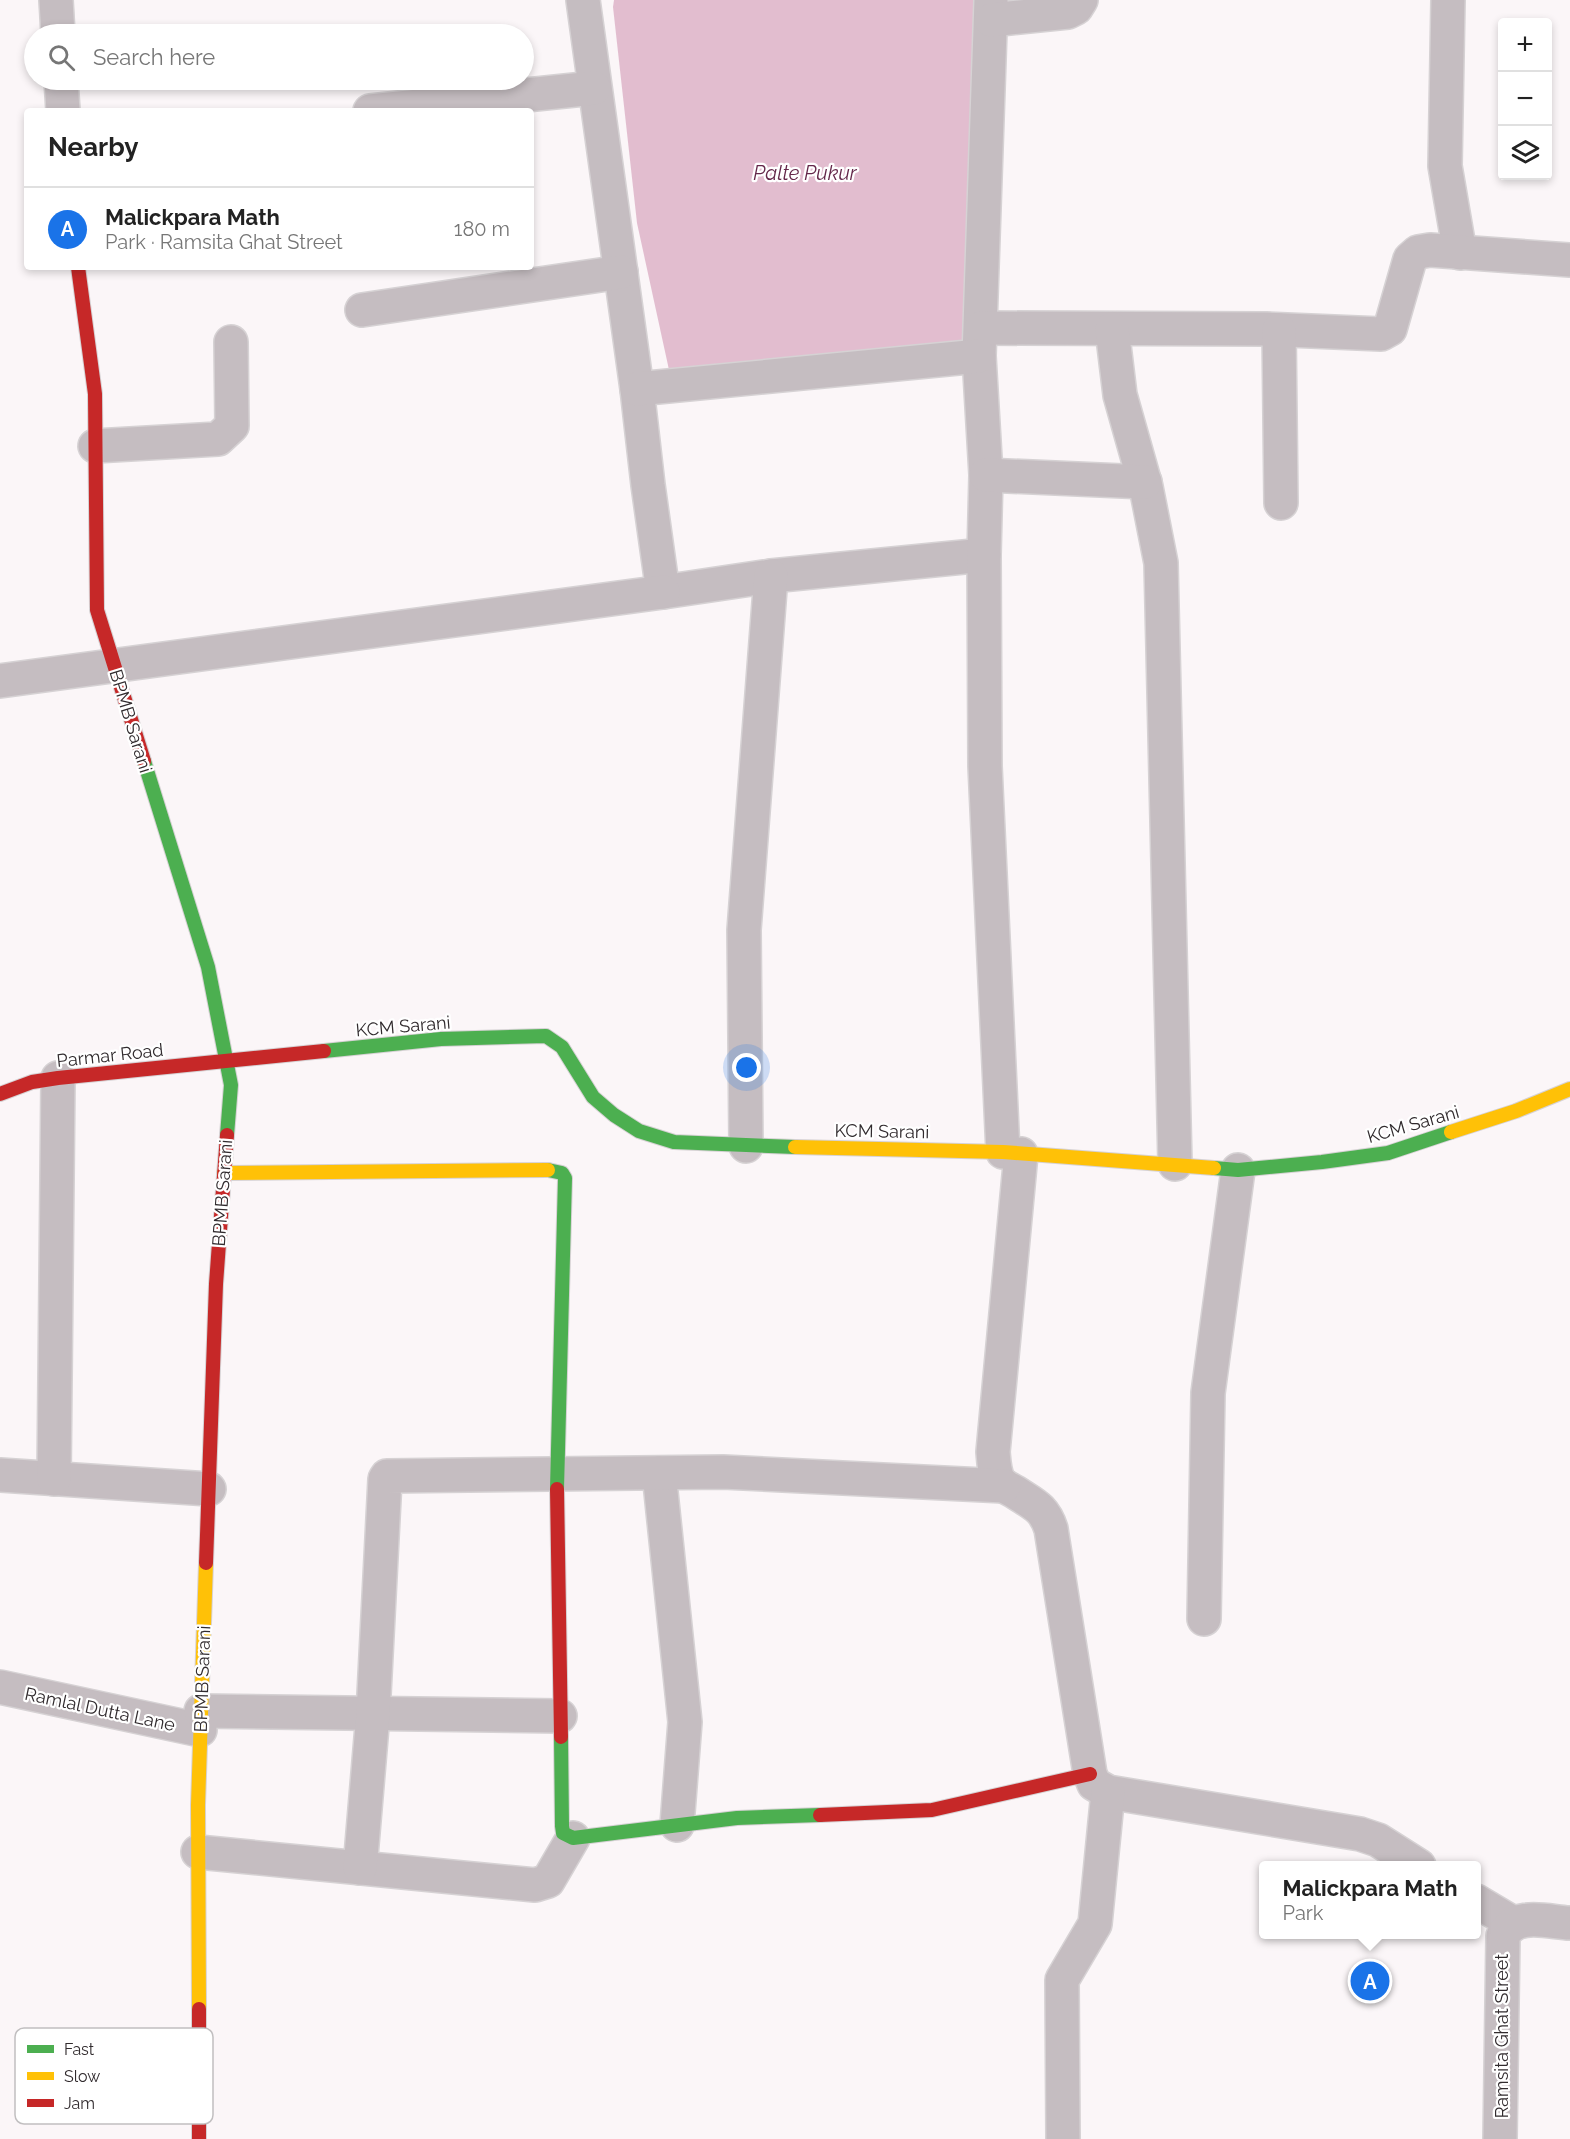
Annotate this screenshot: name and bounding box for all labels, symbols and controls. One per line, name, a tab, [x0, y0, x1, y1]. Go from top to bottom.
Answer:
map controls	[1498, 18, 1552, 180]
button: +	[1498, 18, 1552, 72]
search box	[24, 24, 534, 90]
icon: search	[45, 41, 78, 74]
text: Search here	[93, 44, 215, 70]
button: −	[1498, 72, 1552, 126]
button: layers	[1498, 126, 1552, 180]
text: Nearby	[48, 132, 138, 162]
water label: Palte Pukur	[753, 161, 858, 185]
text: Malickpara Math	[105, 204, 280, 230]
text: A	[61, 217, 74, 241]
text: 180 m	[454, 217, 510, 241]
text: Park · Ramsita Ghat Street	[105, 230, 343, 254]
street label: BPMB Sarani	[105, 667, 157, 775]
street label: KCM Sarani	[355, 1011, 451, 1041]
street label: Parmar Road	[56, 1039, 164, 1071]
your location	[732, 1053, 761, 1082]
street label: KCM Sarani	[1365, 1101, 1461, 1147]
street label: KCM Sarani	[834, 1120, 930, 1142]
street label: BPMB Sarani	[208, 1139, 236, 1247]
street label: BPMB Sarani	[190, 1625, 214, 1733]
street label: Ramlal Dutta Lane	[23, 1683, 177, 1735]
popup	[1259, 1861, 1481, 1939]
text: Malickpara Math	[1283, 1875, 1457, 1901]
text: Park	[1283, 1901, 1323, 1925]
street label: Ramsita Ghat Street	[1491, 1954, 1512, 2118]
pin: A	[1350, 1958, 1390, 2004]
legend	[15, 2028, 213, 2124]
text: Fast	[64, 2040, 95, 2059]
text: Slow	[64, 2067, 100, 2086]
text: Jam	[64, 2094, 95, 2113]

